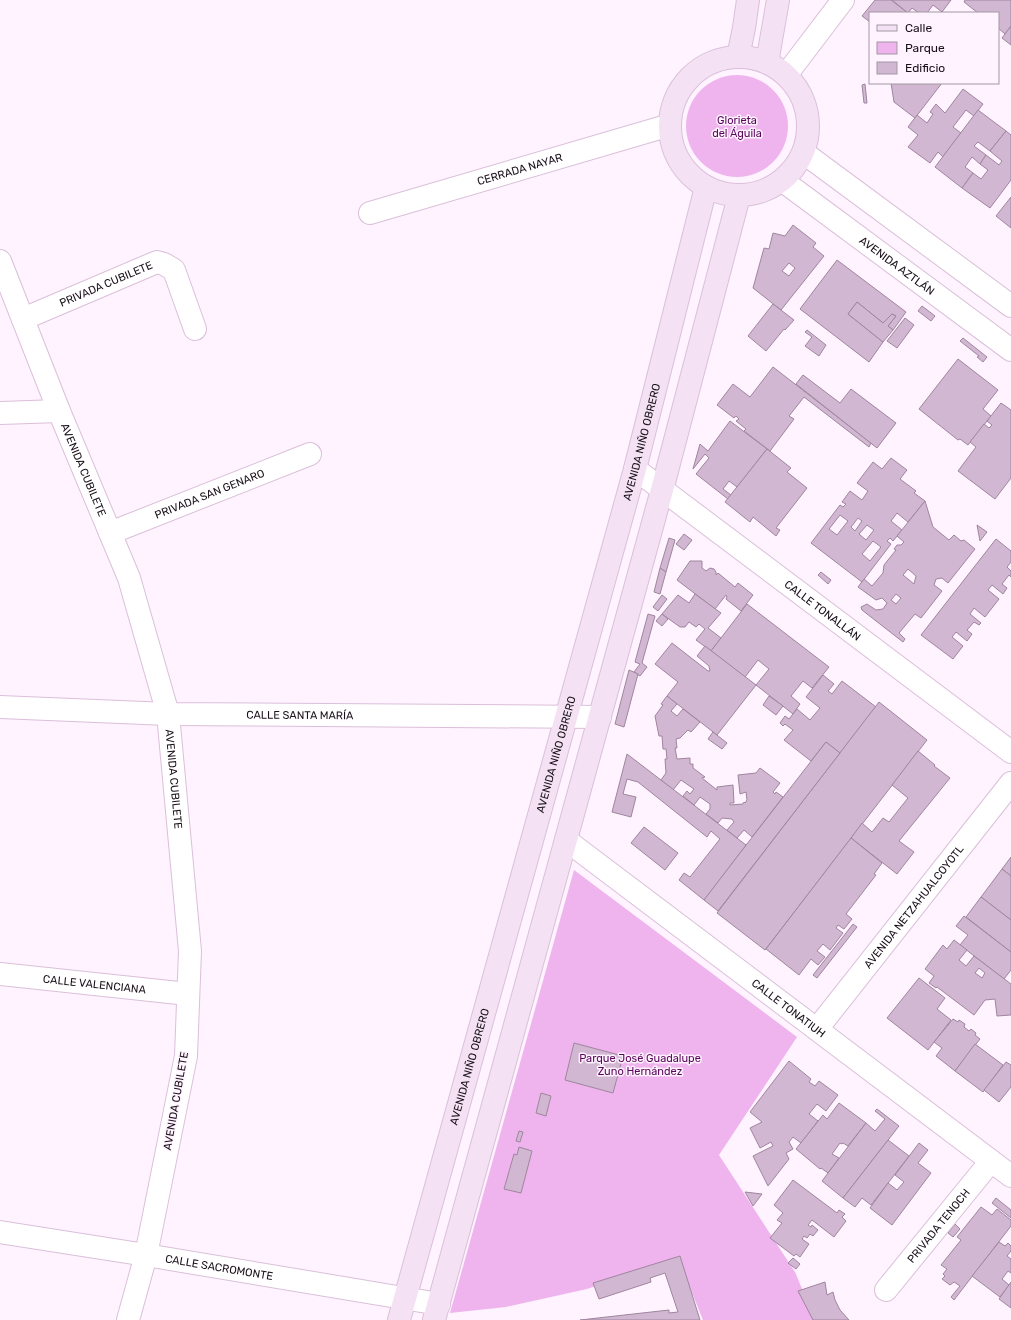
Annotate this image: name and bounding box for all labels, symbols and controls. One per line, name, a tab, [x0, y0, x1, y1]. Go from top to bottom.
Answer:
legend	[869, 12, 999, 84]
text: Calle	[905, 21, 932, 35]
text: Parque	[905, 41, 945, 55]
text: Edificio	[905, 61, 945, 75]
park label: Glorieta del Águila	[712, 114, 762, 140]
street label: CERRADA NAYAR	[476, 150, 564, 188]
street label: AVENIDA AZTLÁN	[857, 234, 937, 298]
street label: PRIVADA CUBILETE	[57, 258, 155, 309]
street label: AVENIDA NIÑO OBRERO	[620, 382, 663, 502]
street label: AVENIDA CUBILETE	[58, 421, 109, 519]
street label: PRIVADA SAN GENARO	[153, 466, 266, 521]
street label: CALLE TONALLÁN	[782, 577, 864, 643]
street label: AVENIDA NIÑO OBRERO	[534, 695, 578, 814]
street label: CALLE SANTA MARÍA	[246, 708, 354, 722]
street label: AVENIDA CUBILETE	[163, 729, 185, 830]
street label: AVENIDA NETZAHUALCOYOTL	[861, 842, 966, 971]
street label: CALLE VALENCIANA	[42, 972, 147, 996]
street label: CALLE TONATIUH	[749, 976, 828, 1040]
street label: AVENIDA NIÑO OBRERO	[447, 1007, 492, 1126]
street label: AVENIDA CUBILETE	[161, 1050, 191, 1151]
park label: Parque José Guadalupe Zuno Hernández	[579, 1052, 701, 1078]
street label: PRIVADA TENOCH	[904, 1186, 972, 1265]
street label: CALLE SACROMONTE	[164, 1252, 274, 1283]

